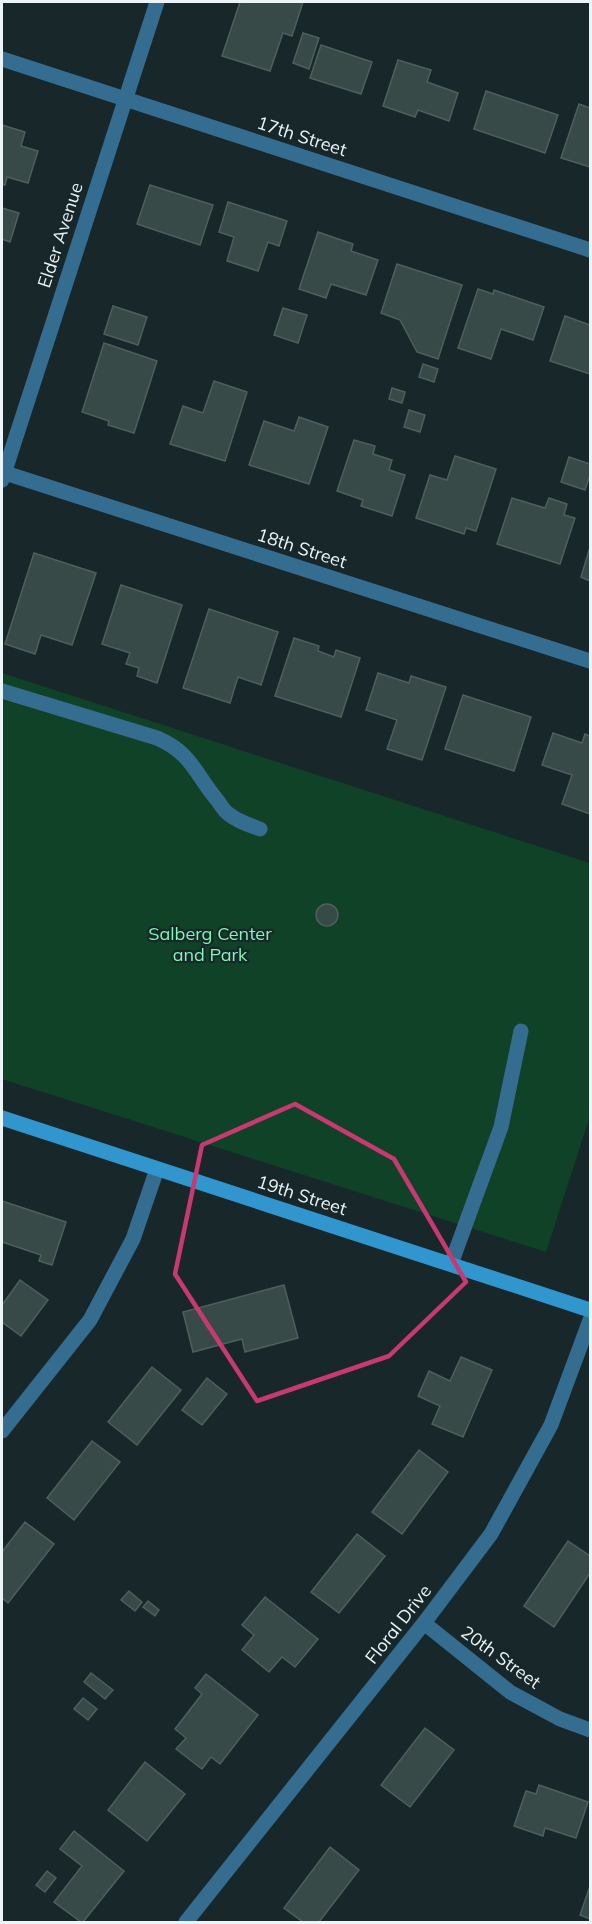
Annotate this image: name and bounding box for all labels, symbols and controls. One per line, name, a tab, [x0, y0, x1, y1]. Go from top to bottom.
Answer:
street label: 17th Street	[254, 111, 350, 161]
street label: Elder Avenue	[32, 179, 88, 291]
street label: 18th Street	[254, 523, 350, 573]
park label: Salberg Center and Park	[148, 922, 272, 966]
street label: 19th Street	[254, 1170, 350, 1220]
street label: Floral Drive	[360, 1580, 436, 1668]
street label: 20th Street	[457, 1620, 545, 1694]

